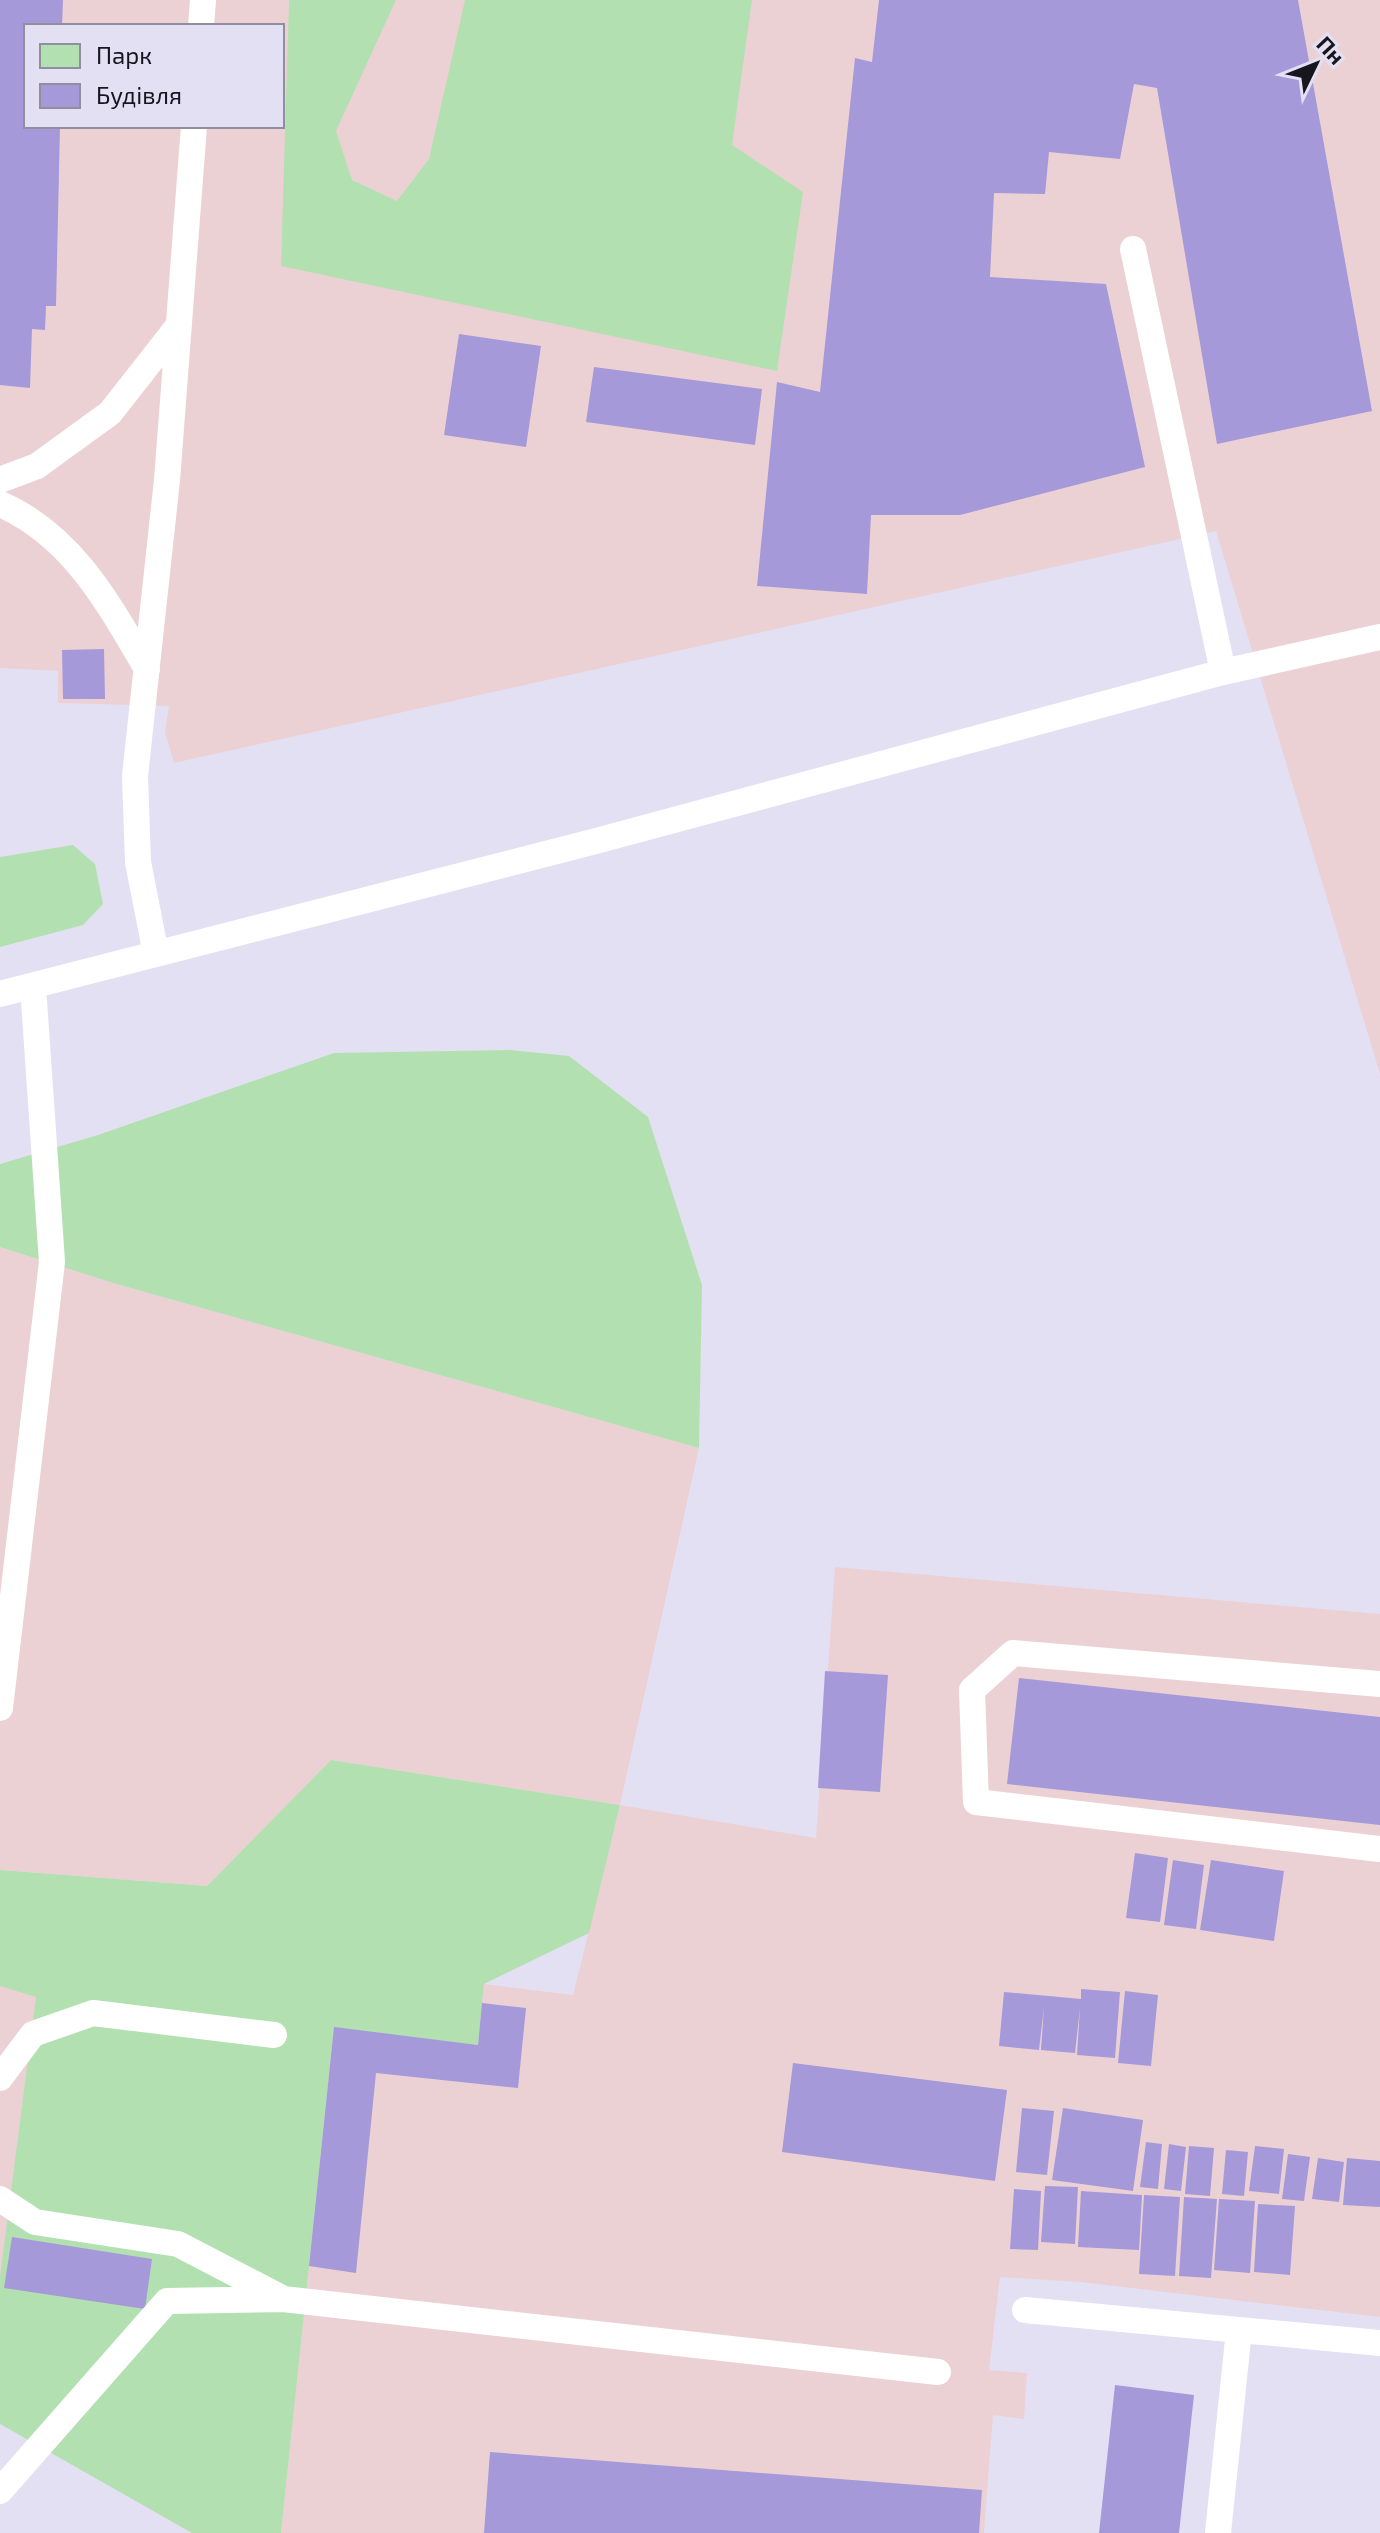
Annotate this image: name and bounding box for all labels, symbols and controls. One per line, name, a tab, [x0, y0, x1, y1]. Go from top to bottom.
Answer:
legend	[24, 24, 284, 128]
north arrow	[1276, 24, 1356, 104]
text: Пн	[1312, 30, 1351, 69]
text: Парк	[96, 40, 152, 69]
text: Будівля	[96, 80, 182, 110]

